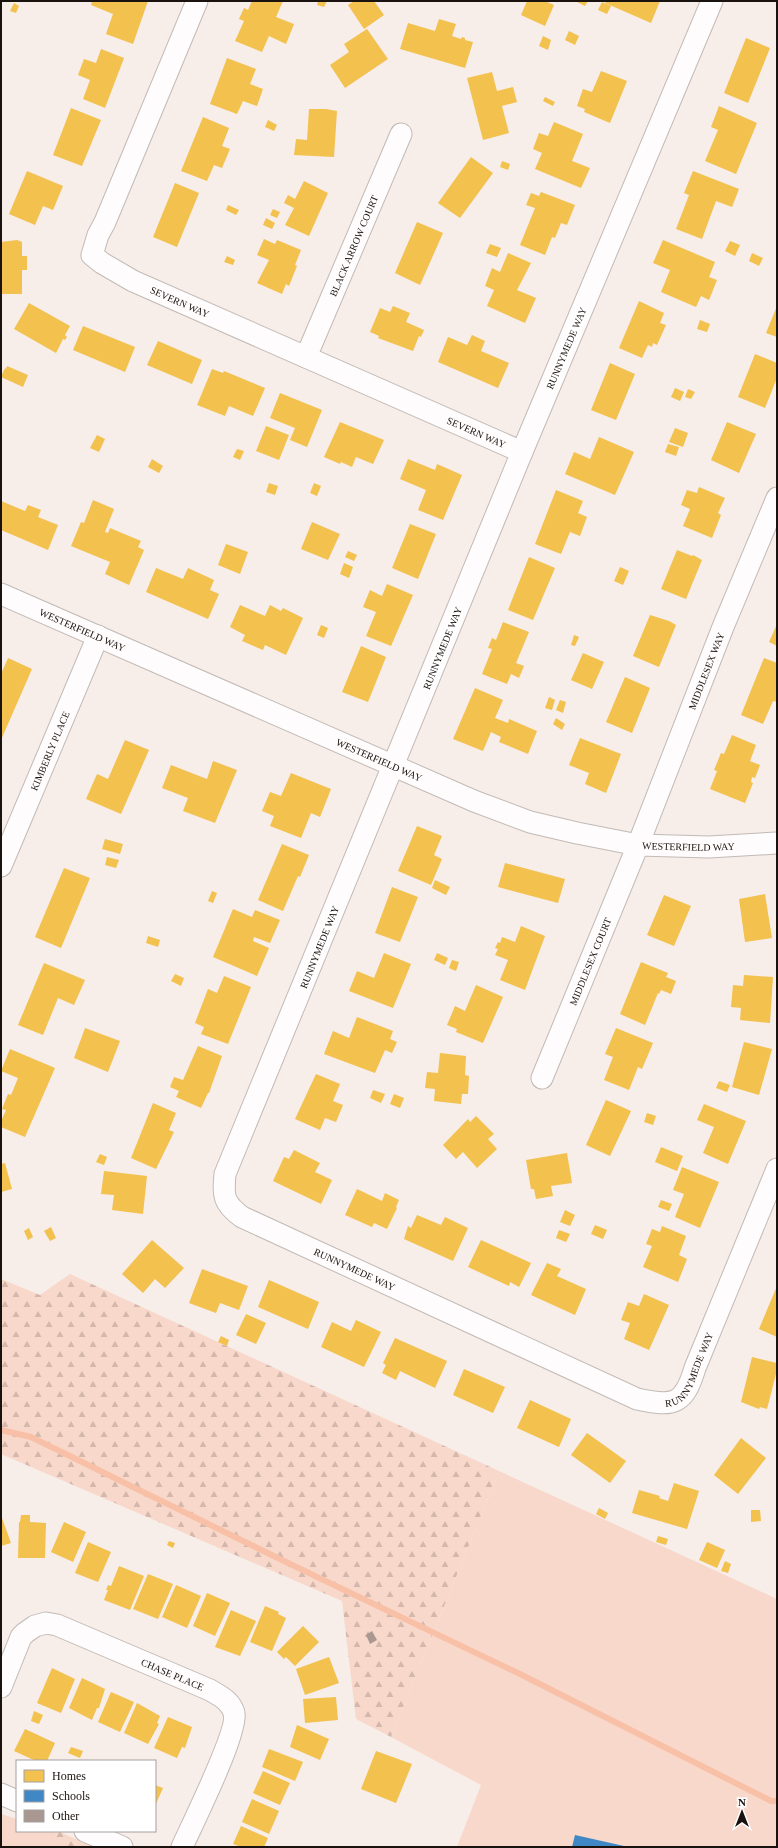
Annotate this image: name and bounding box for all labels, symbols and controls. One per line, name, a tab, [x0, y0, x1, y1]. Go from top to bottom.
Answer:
street label: BLACK ARROW COURT	[328, 194, 380, 298]
street label: SEVERN WAY	[149, 284, 211, 320]
street label: RUNNYMEDE WAY	[544, 306, 589, 391]
street label: SEVERN WAY	[445, 415, 507, 450]
street label: RUNNYMEDE WAY	[421, 605, 464, 691]
street label: WESTERFIELD WAY	[38, 607, 127, 654]
street label: MIDDLESEX WAY	[686, 631, 726, 711]
street label: KIMBERLY PLACE	[28, 710, 72, 792]
street label: WESTERFIELD WAY	[335, 736, 424, 784]
street label: WESTERFIELD WAY	[642, 840, 735, 853]
street label: RUNNYMEDE WAY	[298, 904, 341, 990]
street label: MIDDLESEX COURT	[568, 916, 613, 1007]
street label: RUNNYMEDE WAY	[312, 1246, 397, 1293]
street label: RUNNYMEDE WAY	[664, 1331, 715, 1409]
street label: CHASE PLACE	[140, 1656, 205, 1693]
legend	[16, 1760, 156, 1832]
text: Homes	[52, 1769, 86, 1783]
text: Schools	[52, 1789, 90, 1803]
north arrow	[722, 1792, 762, 1832]
text: N	[738, 1796, 746, 1808]
text: Other	[52, 1809, 79, 1823]

